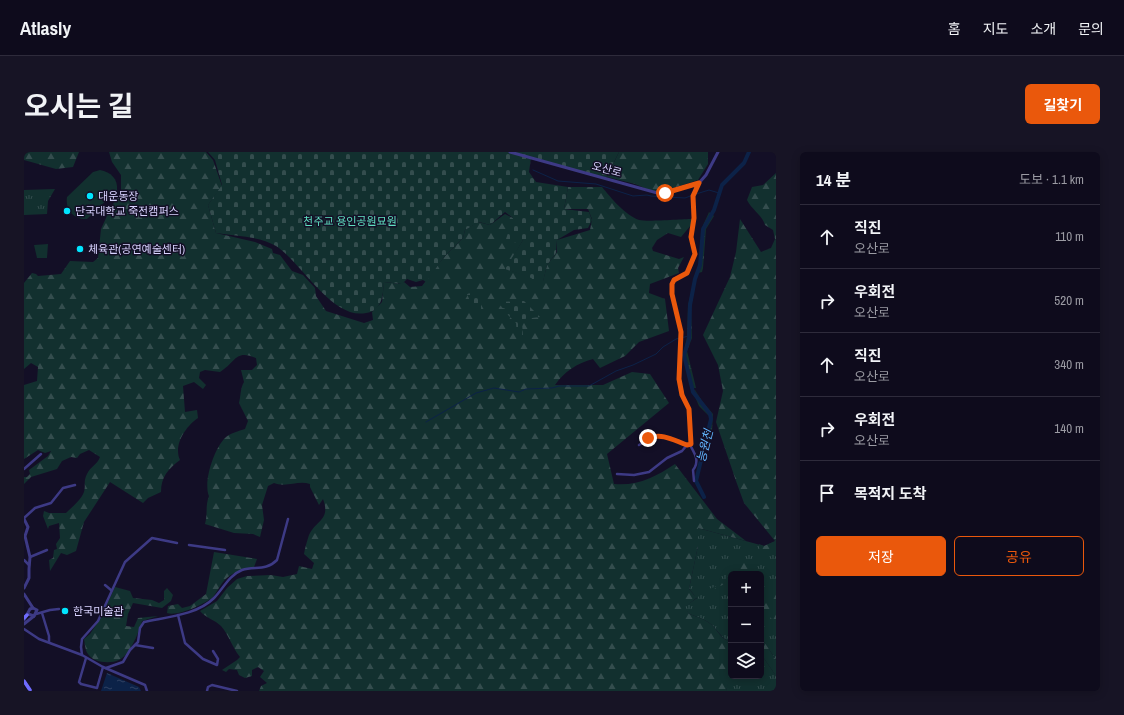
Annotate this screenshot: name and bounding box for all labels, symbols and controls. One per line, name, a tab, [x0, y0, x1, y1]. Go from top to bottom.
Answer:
text: Atlasly	[20, 15, 71, 41]
text: 홈	[948, 20, 961, 38]
text: 지도	[983, 20, 1008, 38]
text: 소개	[1030, 20, 1056, 38]
text: 문의	[1078, 20, 1104, 38]
button: 길찾기	[1025, 84, 1100, 124]
text: 오시는 길	[24, 87, 133, 125]
street label: 오산로	[591, 158, 623, 180]
text: 14 분	[816, 168, 851, 191]
text: 도보 · 1.1 km	[1019, 171, 1084, 188]
route start	[656, 184, 674, 202]
place label: 대운동장	[98, 189, 138, 203]
marker: 대운동장	[85, 191, 95, 201]
place label: 단국대학교 죽전캠퍼스	[75, 204, 179, 218]
marker: 단국대학교 죽전캠퍼스	[62, 206, 72, 216]
park label: 천주교 용인공원묘원	[303, 214, 397, 228]
text: 직진	[854, 217, 882, 238]
icon: ahead	[816, 226, 838, 248]
text: 110 m	[1055, 228, 1084, 245]
text: 오산로	[854, 240, 890, 257]
place label: 체육관(공연예술센터)	[88, 242, 185, 256]
marker: 체육관(공연예술센터)	[75, 244, 85, 254]
text: 우회전	[854, 281, 895, 302]
icon: right	[816, 290, 838, 312]
text: 520 m	[1054, 292, 1084, 309]
text: 오산로	[854, 304, 890, 321]
text: 직진	[854, 345, 882, 366]
icon: ahead	[816, 354, 838, 376]
text: 340 m	[1054, 356, 1084, 373]
text: 오산로	[854, 368, 890, 385]
text: 우회전	[854, 409, 895, 430]
icon: right	[816, 418, 838, 440]
text: 140 m	[1054, 420, 1084, 437]
water label: 능원천	[693, 426, 717, 464]
route end	[639, 429, 657, 447]
text: 오산로	[854, 432, 890, 449]
icon: arrive	[816, 482, 838, 504]
text: 목적지 도착	[854, 483, 926, 504]
button: 저장	[816, 536, 946, 576]
button: 공유	[954, 536, 1084, 576]
map controls	[728, 571, 764, 679]
button: +	[728, 571, 764, 607]
place label: 한국미술관	[73, 604, 124, 618]
marker: 한국미술관	[60, 606, 70, 616]
button: −	[728, 607, 764, 643]
button: layers	[728, 643, 764, 679]

